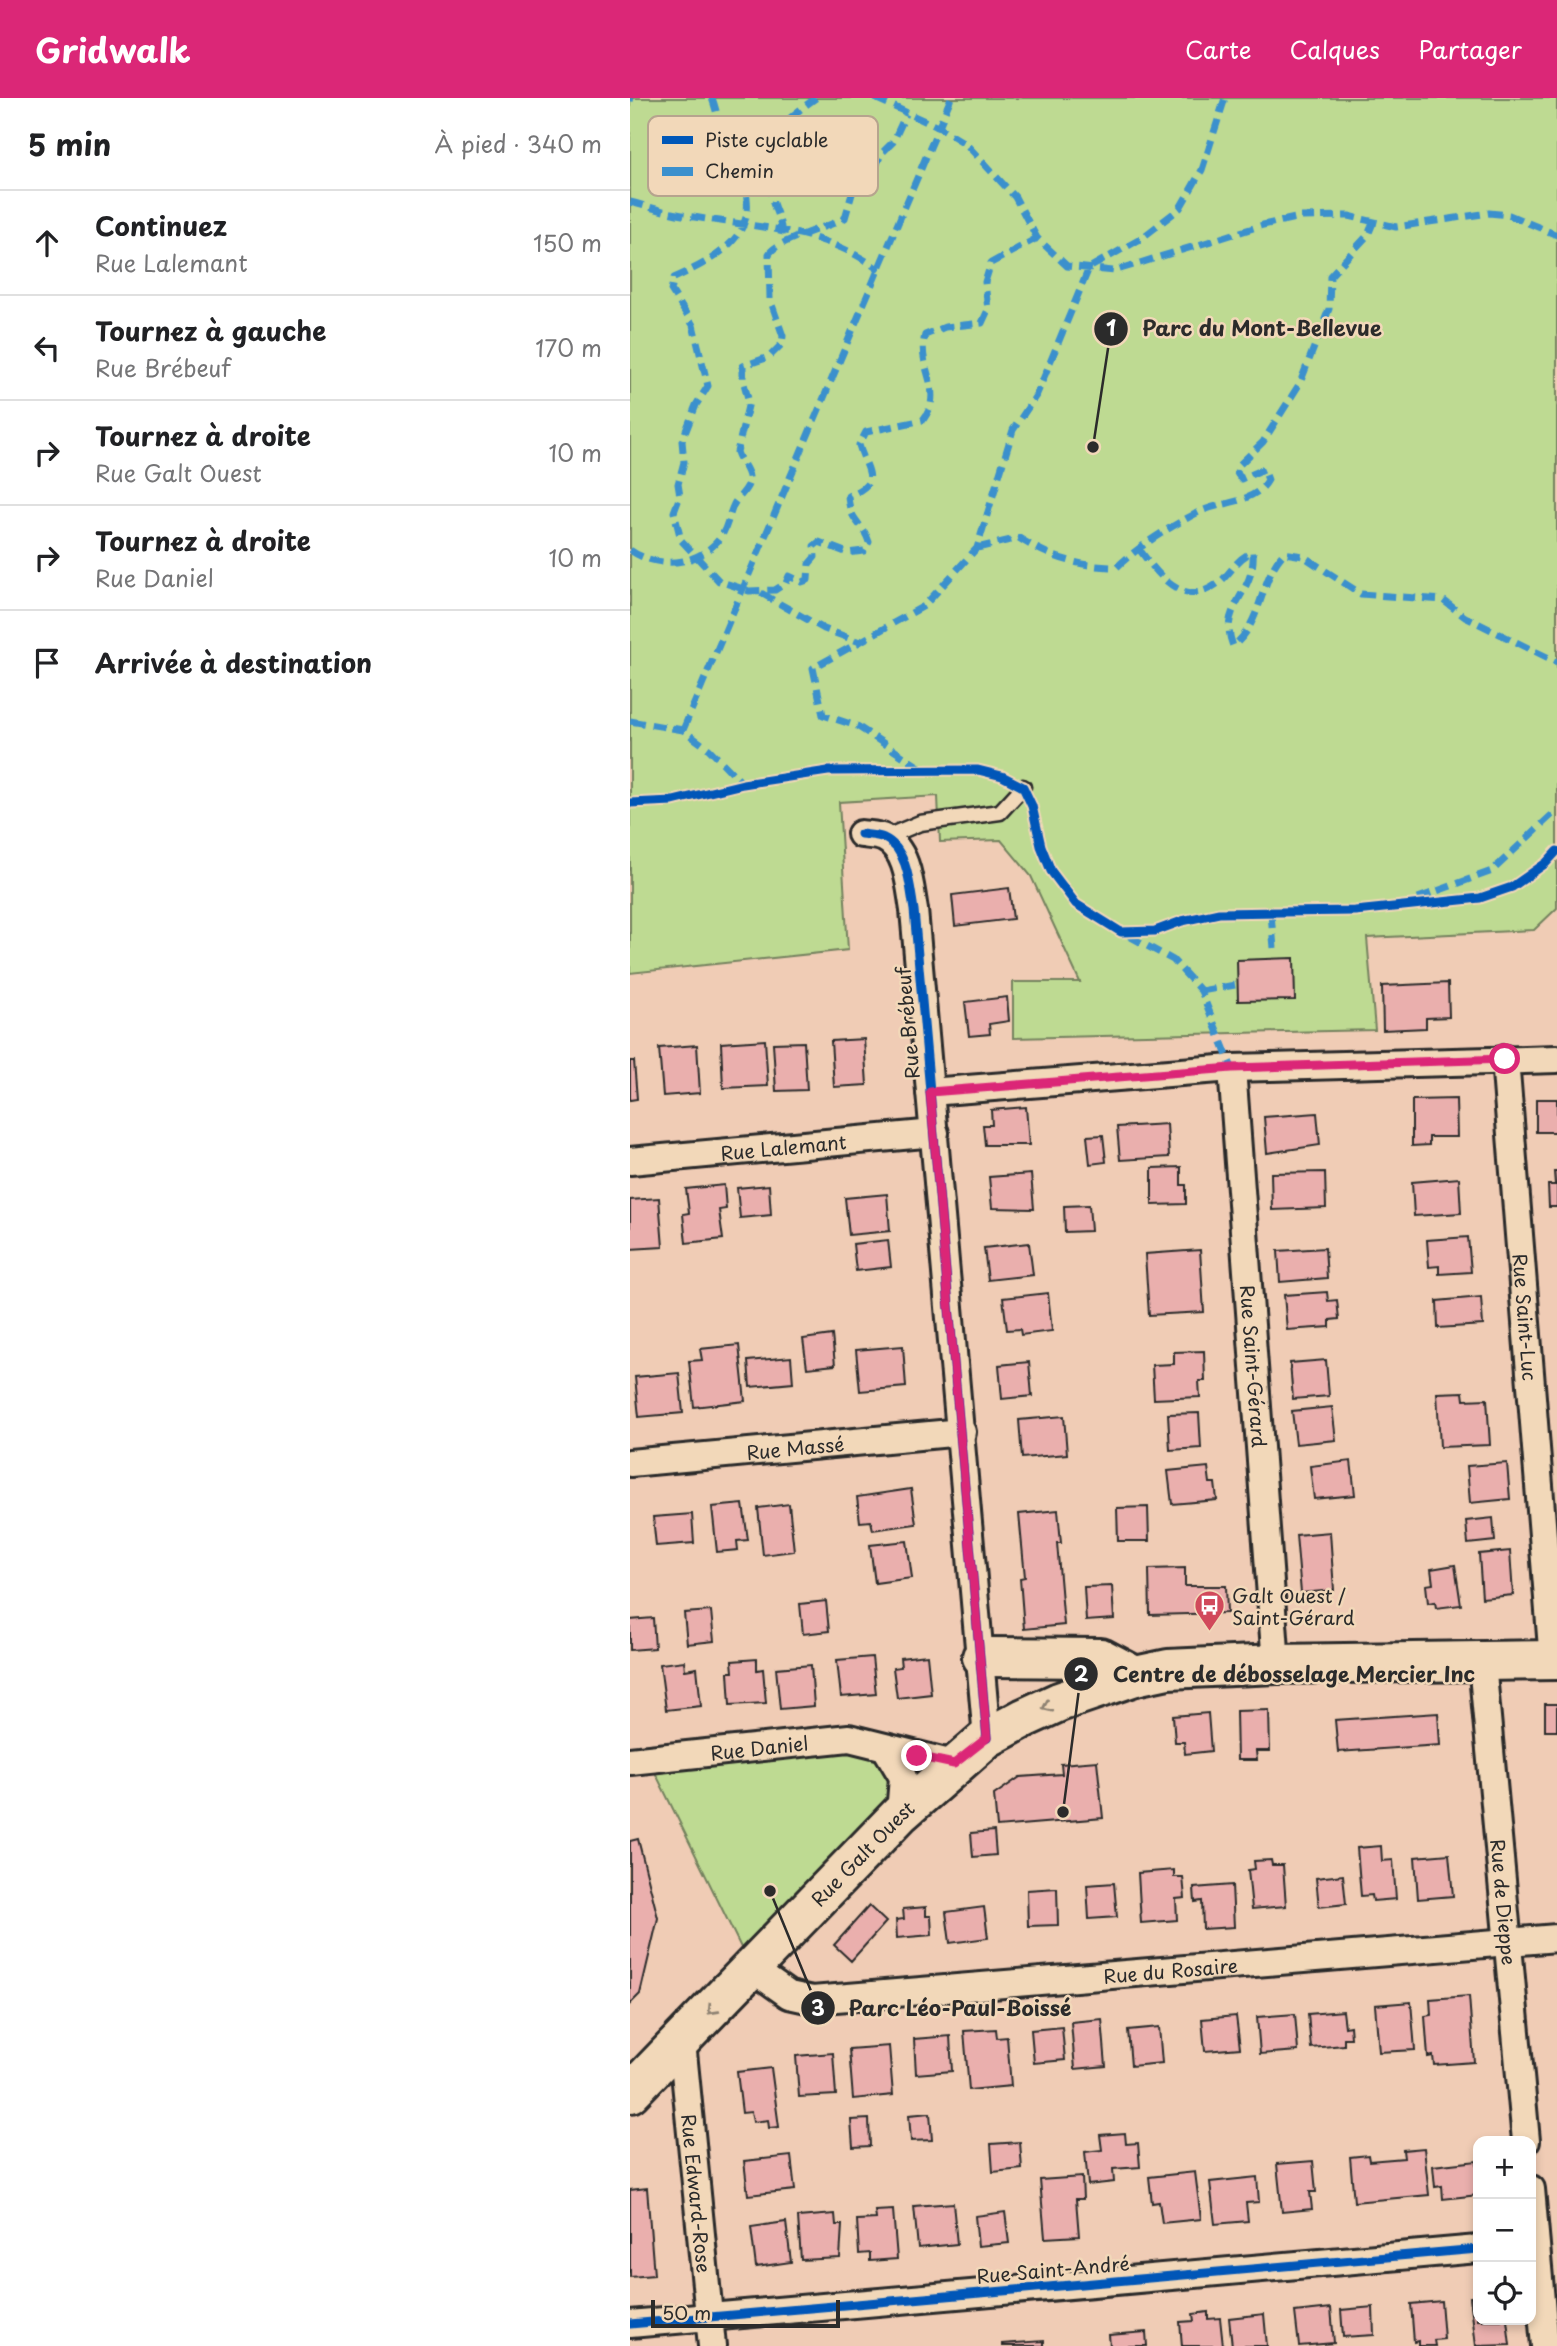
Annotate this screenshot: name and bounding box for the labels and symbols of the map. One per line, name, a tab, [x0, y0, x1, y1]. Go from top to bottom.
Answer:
legend	[648, 116, 878, 196]
text: Piste cyclable	[705, 125, 828, 153]
text: Chemin	[705, 156, 774, 184]
callout: Parc du Mont-Bellevue	[1093, 308, 1395, 350]
text: 1	[1106, 311, 1116, 343]
text: Parc du Mont-Bellevue	[1142, 311, 1382, 343]
street label: Rue Brébeuf	[888, 965, 926, 1080]
route start	[1489, 1043, 1520, 1074]
street label: Rue Lalemant	[719, 1127, 848, 1167]
street label: Rue Saint-Luc	[1507, 1253, 1545, 1382]
street label: Rue Saint-Gérard	[1234, 1284, 1274, 1449]
street label: Rue Massé	[745, 1429, 845, 1466]
place label: Galt Ouest / Saint-Gérard	[1232, 1581, 1355, 1631]
bus stop icon: Galt Ouest / Saint-Gérard	[1192, 1589, 1226, 1633]
callout: Centre de débosselage Mercier Inc	[1064, 1653, 1490, 1695]
text: 2	[1074, 1657, 1089, 1689]
text: Centre de débosselage Mercier Inc	[1113, 1657, 1475, 1689]
one-way arrow	[1042, 1699, 1054, 1713]
street label: Rue Daniel	[709, 1728, 810, 1766]
route end	[901, 1740, 932, 1771]
street label: Rue Galt Ouest	[804, 1794, 921, 1912]
street label: Rue de Dieppe	[1484, 1838, 1524, 1966]
street label: Rue du Rosaire	[1102, 1951, 1239, 1990]
callout: Parc Léo-Paul-Boissé	[801, 1987, 1085, 2029]
text: 3	[811, 1991, 825, 2023]
text: Parc Léo-Paul-Boissé	[849, 1991, 1071, 2023]
one-way arrow	[708, 2002, 721, 2015]
street label: Rue Edward-Rose	[675, 2112, 719, 2274]
street label: Rue Saint-André	[975, 2248, 1131, 2290]
scale bar	[651, 2297, 840, 2329]

